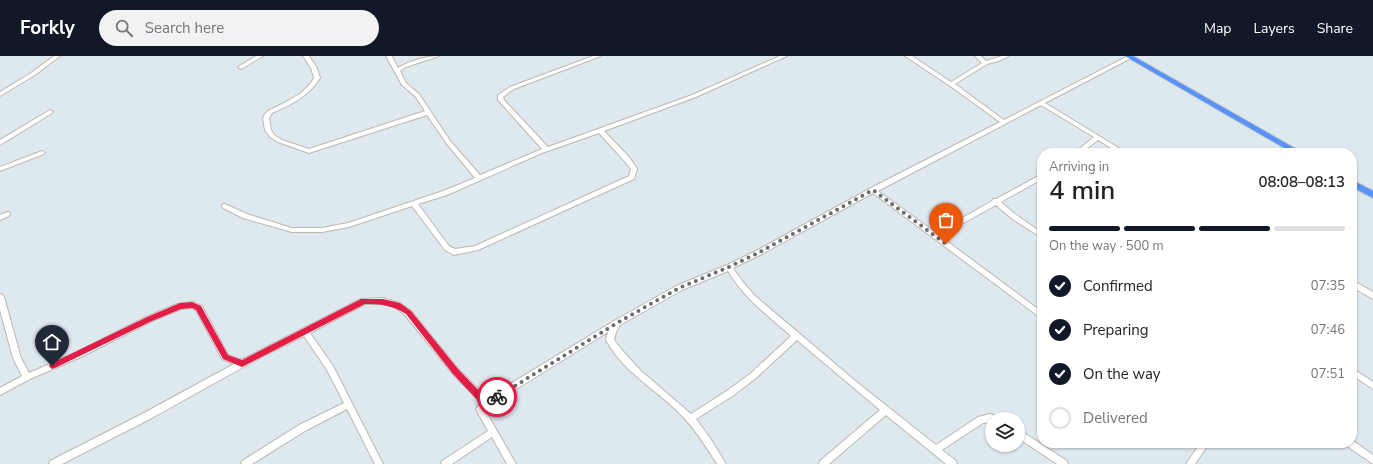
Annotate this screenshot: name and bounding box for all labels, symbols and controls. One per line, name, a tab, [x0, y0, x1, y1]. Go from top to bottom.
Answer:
search box	[99, 10, 379, 46]
text: Forkly	[20, 15, 75, 41]
icon: search	[113, 17, 135, 39]
text: Search here	[145, 18, 224, 38]
text: Map	[1204, 19, 1231, 38]
text: Layers	[1253, 19, 1295, 38]
text: Share	[1317, 19, 1353, 38]
text: Arriving in	[1049, 158, 1109, 176]
text: 08:08–08:13	[1258, 172, 1345, 192]
text: 4 min	[1049, 173, 1115, 208]
pin	[929, 203, 963, 244]
icon: bag	[935, 209, 957, 231]
text: On the way · 500 m	[1049, 237, 1164, 255]
icon: check	[1049, 275, 1071, 297]
text: Confirmed	[1083, 276, 1153, 296]
text: 07:35	[1311, 277, 1345, 295]
icon: check	[1049, 319, 1071, 341]
text: Preparing	[1083, 320, 1148, 340]
text: 07:46	[1311, 321, 1345, 339]
pin	[35, 325, 69, 366]
icon: home	[41, 331, 63, 353]
icon: check	[1049, 363, 1071, 385]
text: On the way	[1083, 364, 1161, 384]
text: 07:51	[1311, 365, 1345, 383]
courier	[477, 377, 517, 417]
icon: bike	[486, 386, 508, 408]
text: Delivered	[1083, 408, 1148, 428]
map controls	[985, 412, 1025, 452]
button: layers	[985, 412, 1025, 452]

